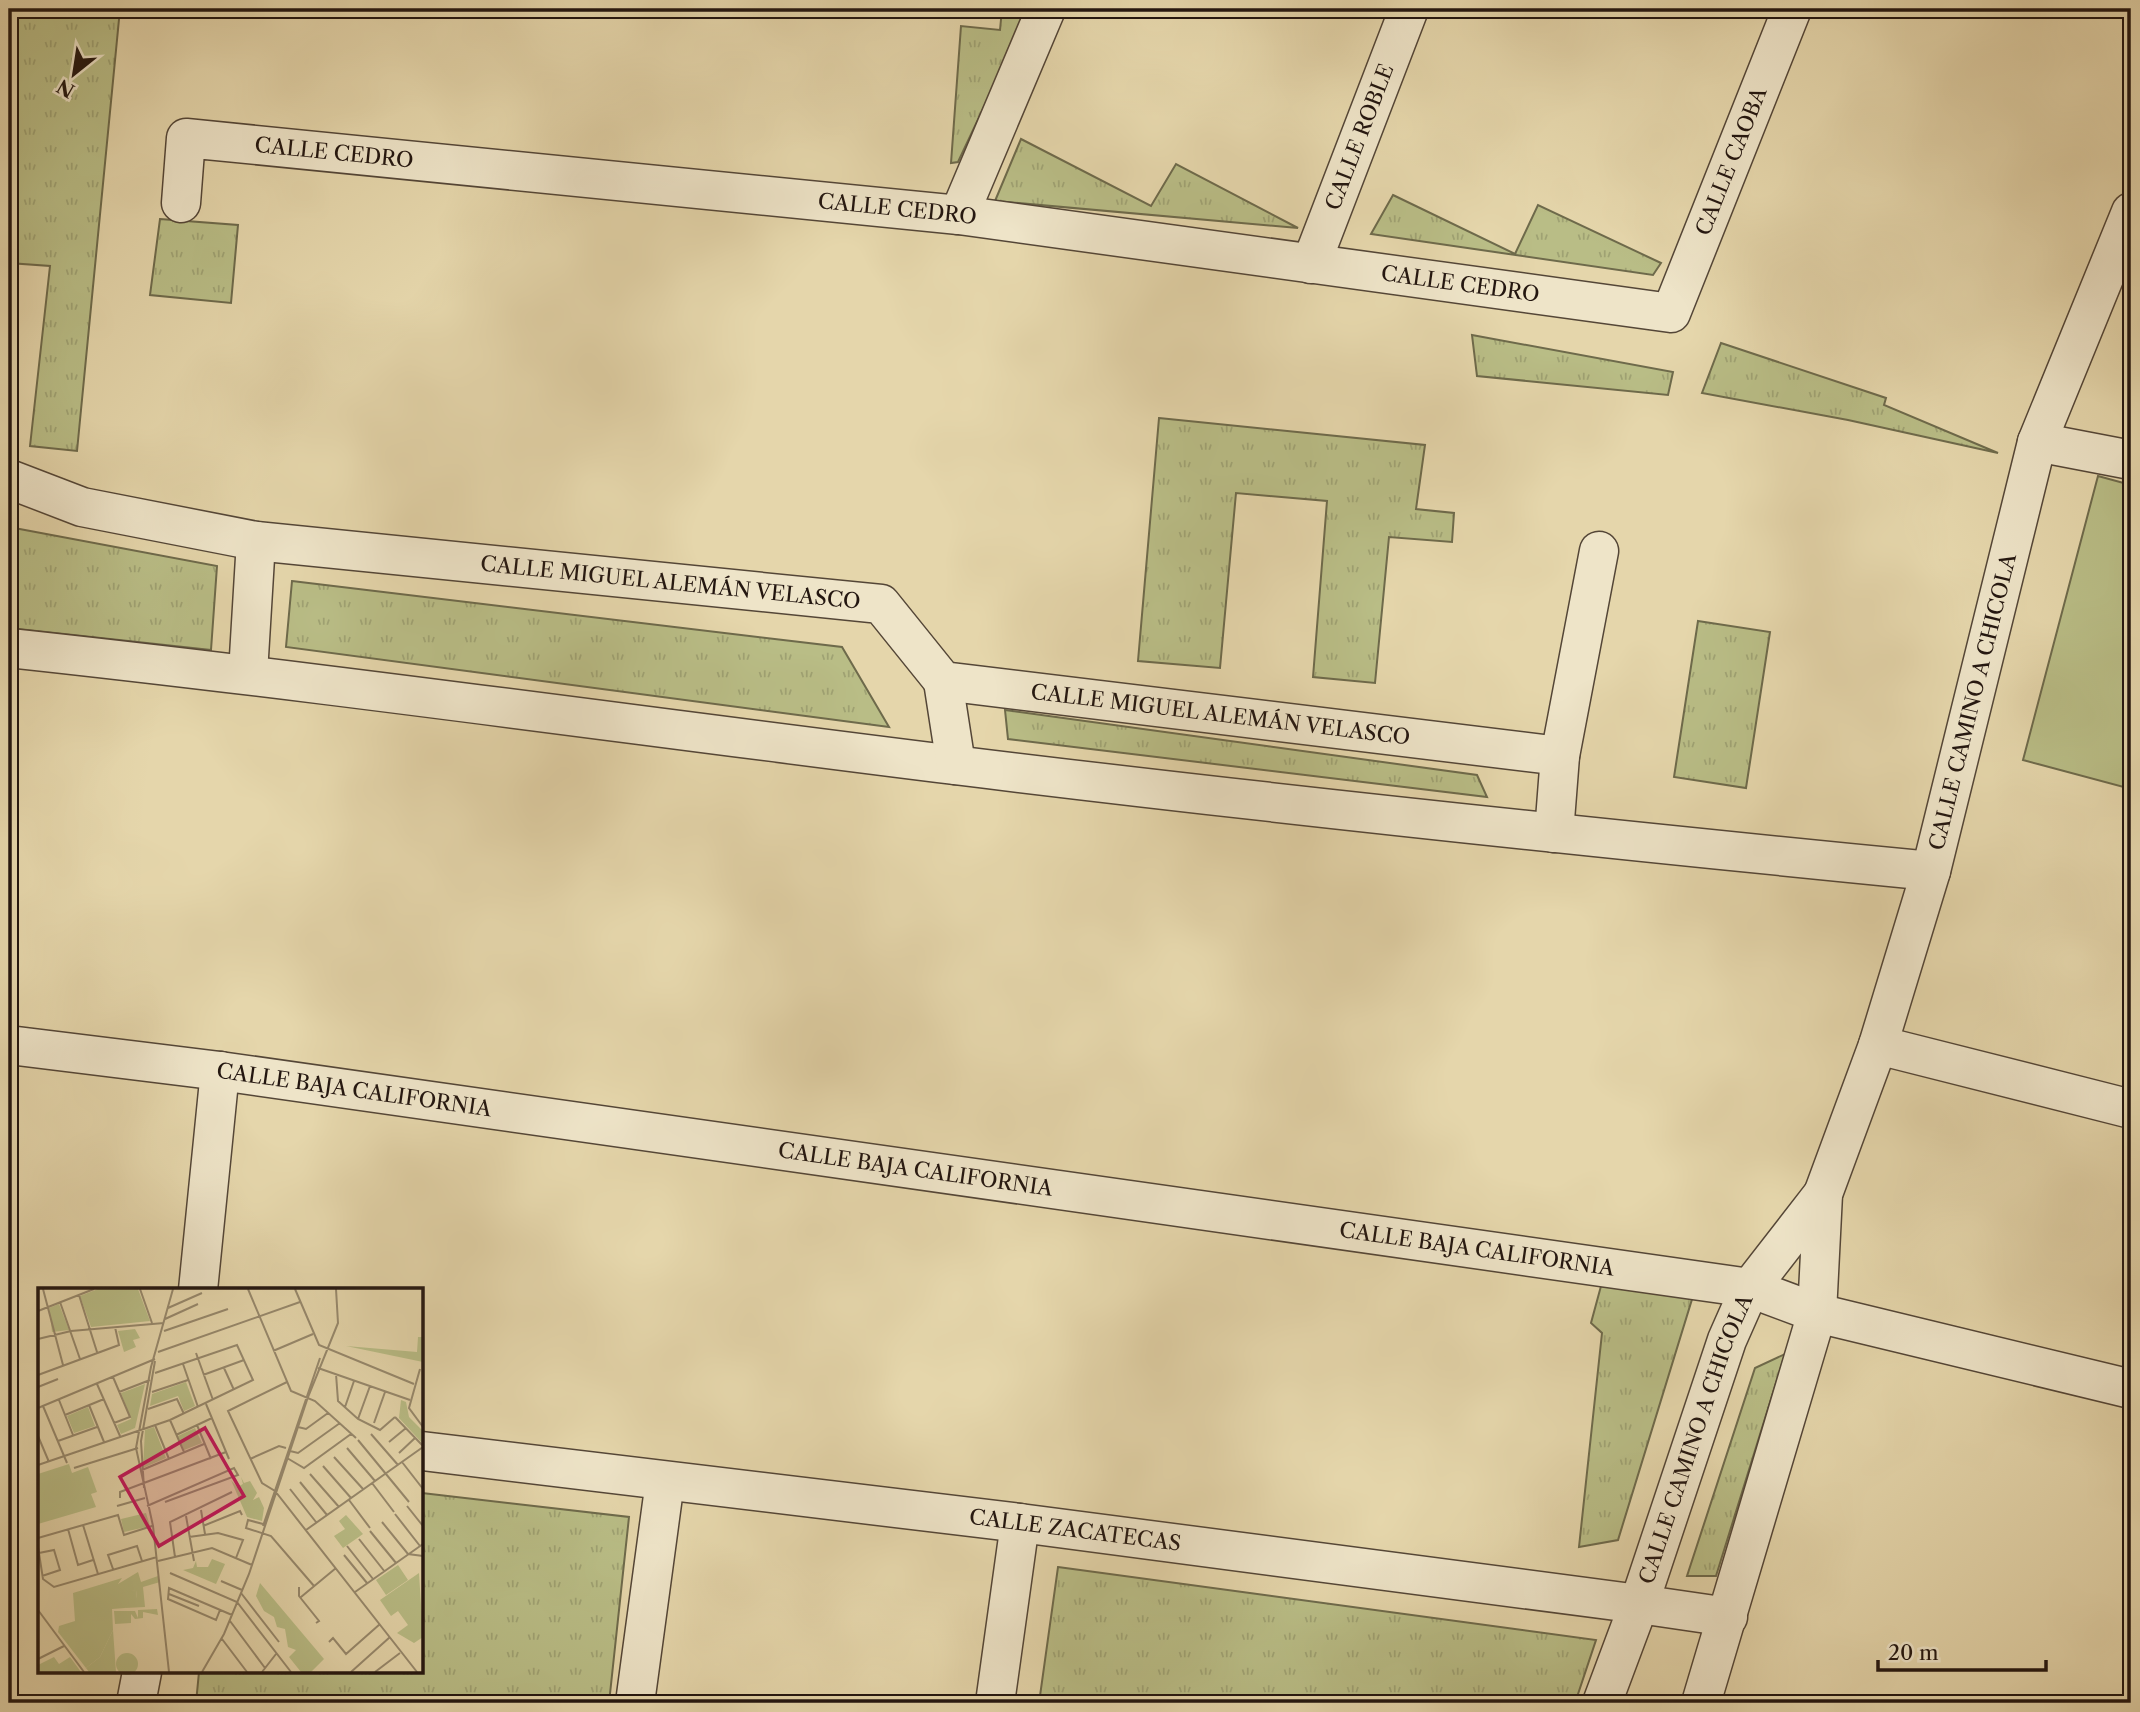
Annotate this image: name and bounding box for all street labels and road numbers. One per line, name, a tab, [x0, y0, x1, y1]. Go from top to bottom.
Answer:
street label: CALLE ROBLE	[1320, 60, 1399, 214]
street label: CALLE CAOBA	[1690, 83, 1772, 239]
street label: CALLE CEDRO	[254, 132, 415, 173]
street label: CALLE CEDRO	[817, 188, 978, 229]
street label: CALLE CEDRO	[1380, 260, 1541, 307]
street label: CALLE CAMINO A CHICOLA	[1924, 550, 2021, 853]
street label: CALLE MIGUEL ALEMÁN VELASCO	[479, 551, 862, 614]
street label: CALLE MIGUEL ALEMÁN VELASCO	[1029, 679, 1412, 750]
street label: CALLE BAJA CALIFORNIA	[215, 1058, 494, 1121]
street label: CALLE BAJA CALIFORNIA	[776, 1137, 1055, 1201]
street label: CALLE BAJA CALIFORNIA	[1338, 1217, 1616, 1281]
street label: CALLE CAMINO A CHICOLA	[1634, 1290, 1758, 1587]
street label: CALLE ZACATECAS	[968, 1504, 1183, 1556]

